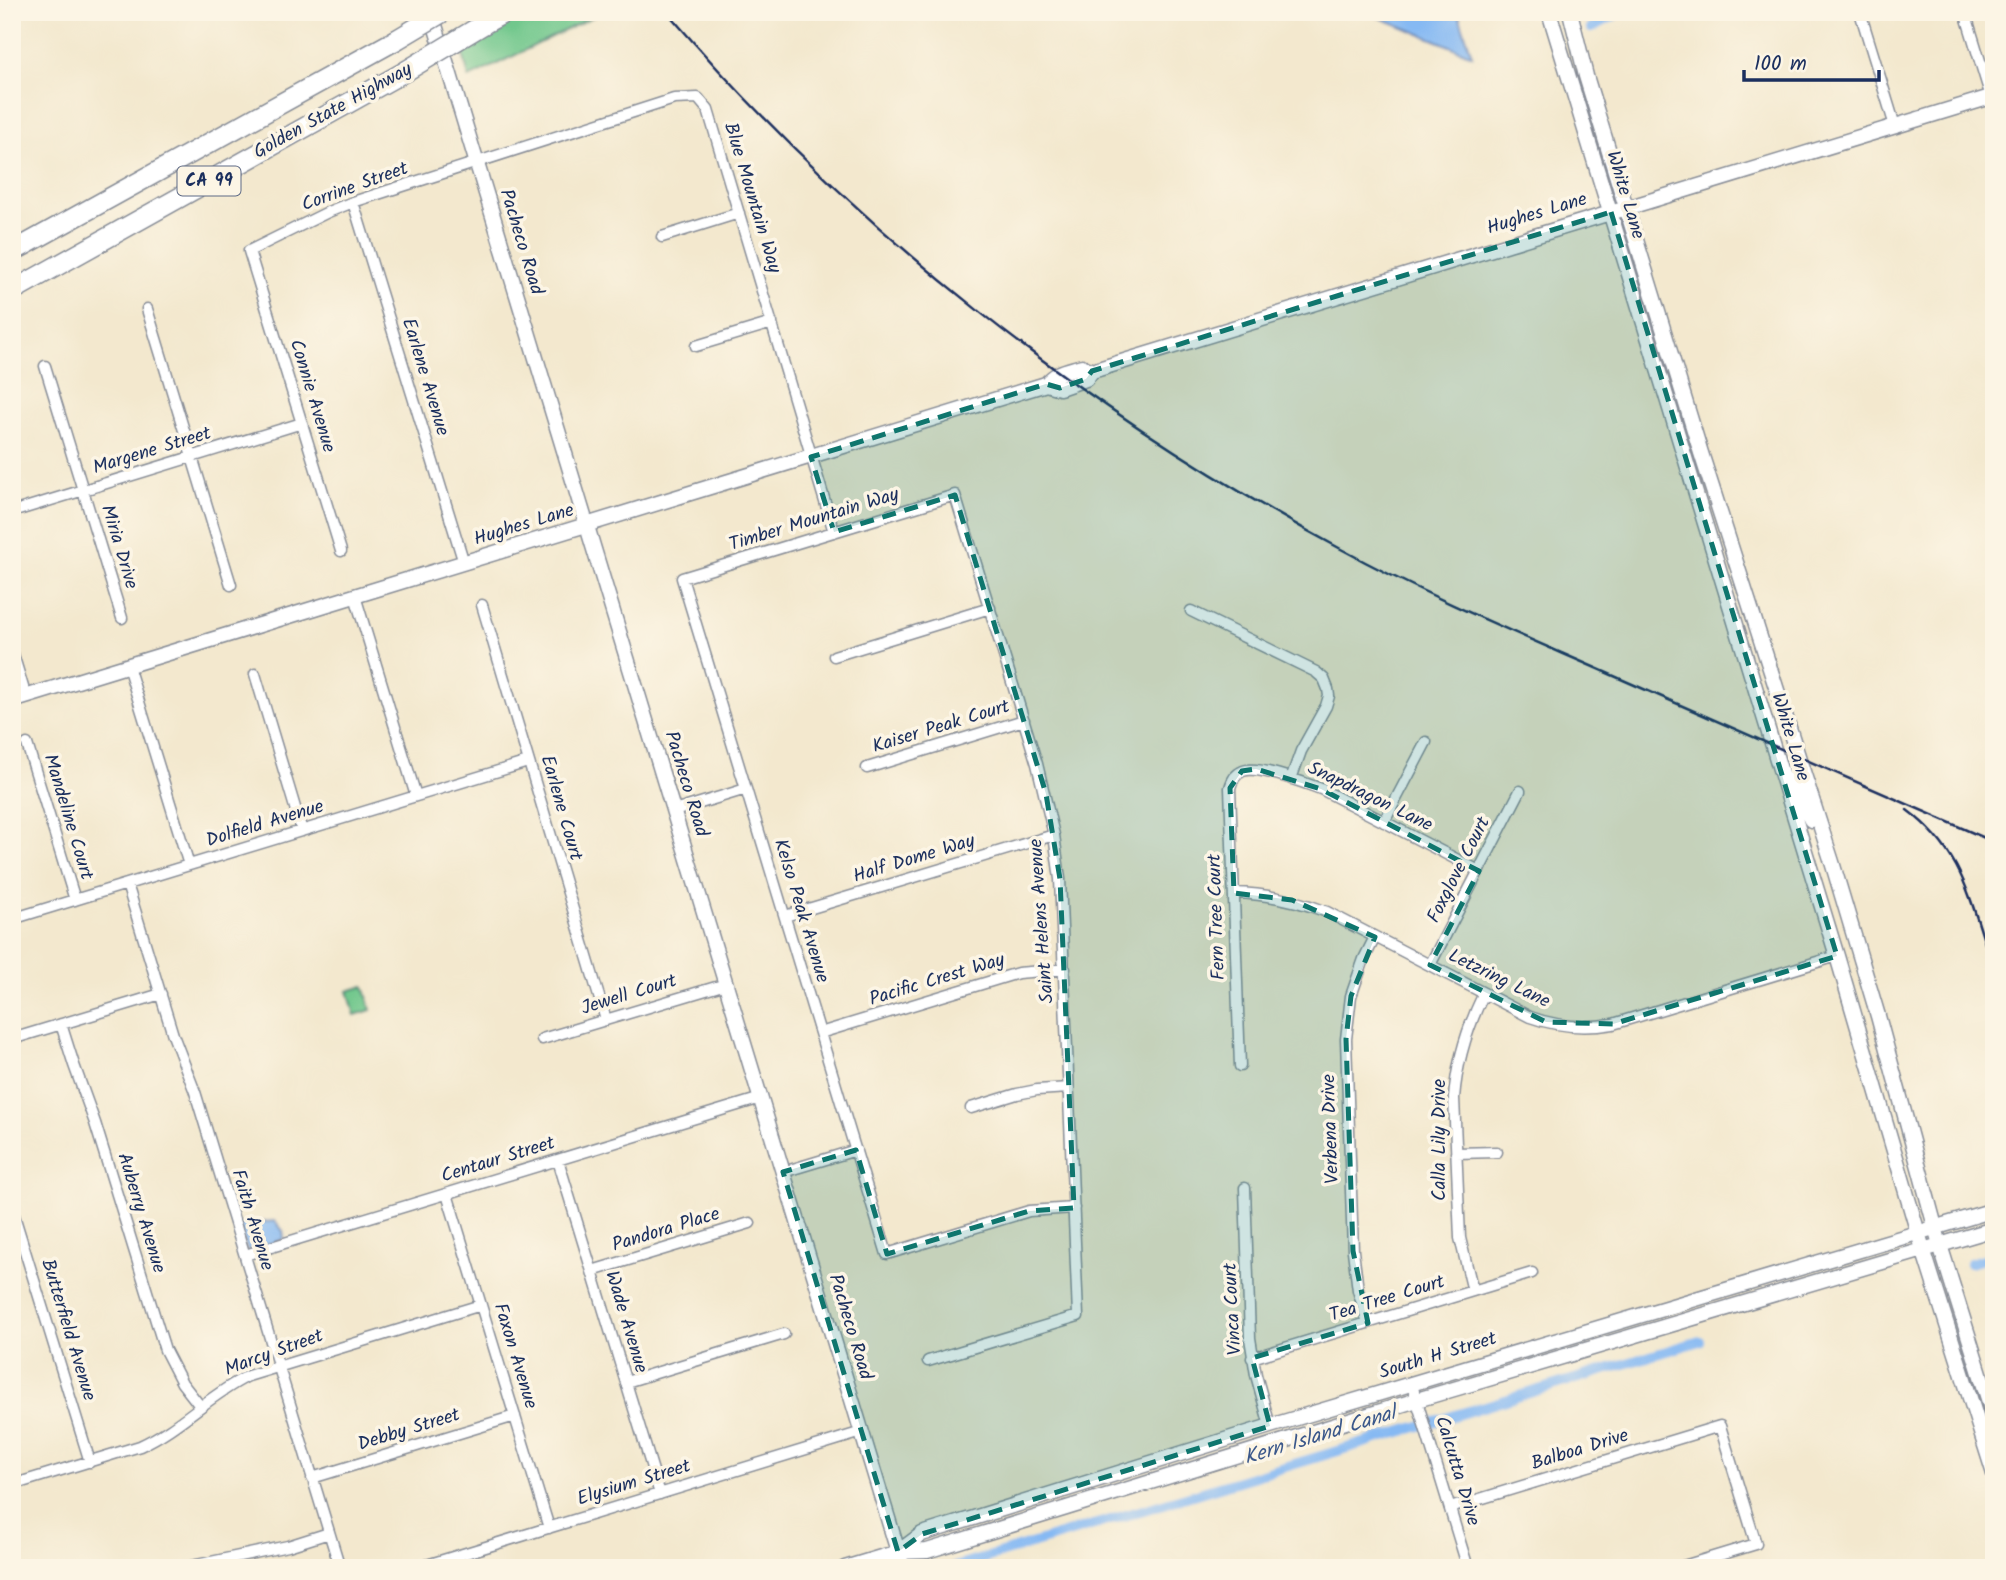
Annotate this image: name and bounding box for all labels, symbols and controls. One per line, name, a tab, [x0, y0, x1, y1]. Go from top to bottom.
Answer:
scale bar	[1744, 38, 1878, 82]
text: 100 m	[1754, 48, 1807, 81]
street label: Golden State Highway	[248, 54, 419, 167]
street label: Blue Mountain Way	[715, 119, 789, 278]
street label: White Lane	[1597, 147, 1653, 243]
street label: Corrine Street	[297, 154, 413, 220]
road number: CA 99	[178, 166, 241, 196]
street label: Hughes Lane	[1483, 184, 1591, 243]
street label: Pacheco Road	[491, 185, 551, 299]
street label: Earlene Avenue	[393, 314, 457, 440]
street label: Connie Avenue	[281, 336, 344, 457]
street label: Margene Street	[89, 419, 215, 483]
street label: Timber Mountain Way	[725, 480, 904, 560]
street label: Hughes Lane	[470, 495, 578, 554]
street label: Miria Drive	[92, 501, 146, 593]
street label: White Lane	[1762, 689, 1818, 785]
street label: Kaiser Peak Court	[869, 692, 1014, 762]
street label: Pacheco Road	[656, 727, 716, 841]
street label: Mandeline Court	[35, 750, 102, 884]
street label: Earlene Court	[532, 752, 591, 865]
street label: Snapdragon Lane	[1302, 754, 1438, 841]
street label: Dolfield Avenue	[202, 792, 328, 856]
street label: Foxglove Court	[1419, 811, 1499, 928]
street label: Half Dome Way	[849, 826, 980, 892]
street label: Kelso Peak Avenue	[765, 835, 837, 987]
street label: Saint Helens Avenue	[1021, 837, 1063, 1004]
street label: Fern Tree Court	[1200, 853, 1234, 981]
street label: Letzring Lane	[1443, 941, 1555, 1017]
street label: Pacific Crest Way	[866, 945, 1009, 1015]
street label: Jewell Court	[578, 966, 681, 1024]
street label: Verbena Drive	[1314, 1073, 1348, 1184]
street label: Calla Lily Drive	[1425, 1079, 1455, 1201]
street label: Centaur Street	[437, 1128, 559, 1192]
street label: Auberry Avenue	[108, 1149, 174, 1277]
street label: Faith Avenue	[222, 1166, 282, 1275]
street label: Pandora Place	[608, 1199, 724, 1261]
street label: Butterfield Avenue	[32, 1255, 104, 1405]
street label: Vinca Court	[1216, 1261, 1250, 1356]
street label: Wade Avenue	[596, 1267, 656, 1377]
street label: Tea Tree Court	[1326, 1267, 1449, 1331]
street label: Pacheco Road	[820, 1270, 880, 1384]
street label: Faxon Avenue	[485, 1299, 545, 1413]
street label: Marcy Street	[220, 1321, 328, 1385]
street label: South H Street	[1376, 1324, 1501, 1388]
water label: Kern Island Canal	[1240, 1396, 1404, 1475]
street label: Debby Street	[354, 1400, 464, 1460]
street label: Calcutta Drive	[1426, 1412, 1488, 1530]
street label: Balboa Drive	[1528, 1421, 1633, 1479]
street label: Elysium Street	[573, 1451, 695, 1515]

